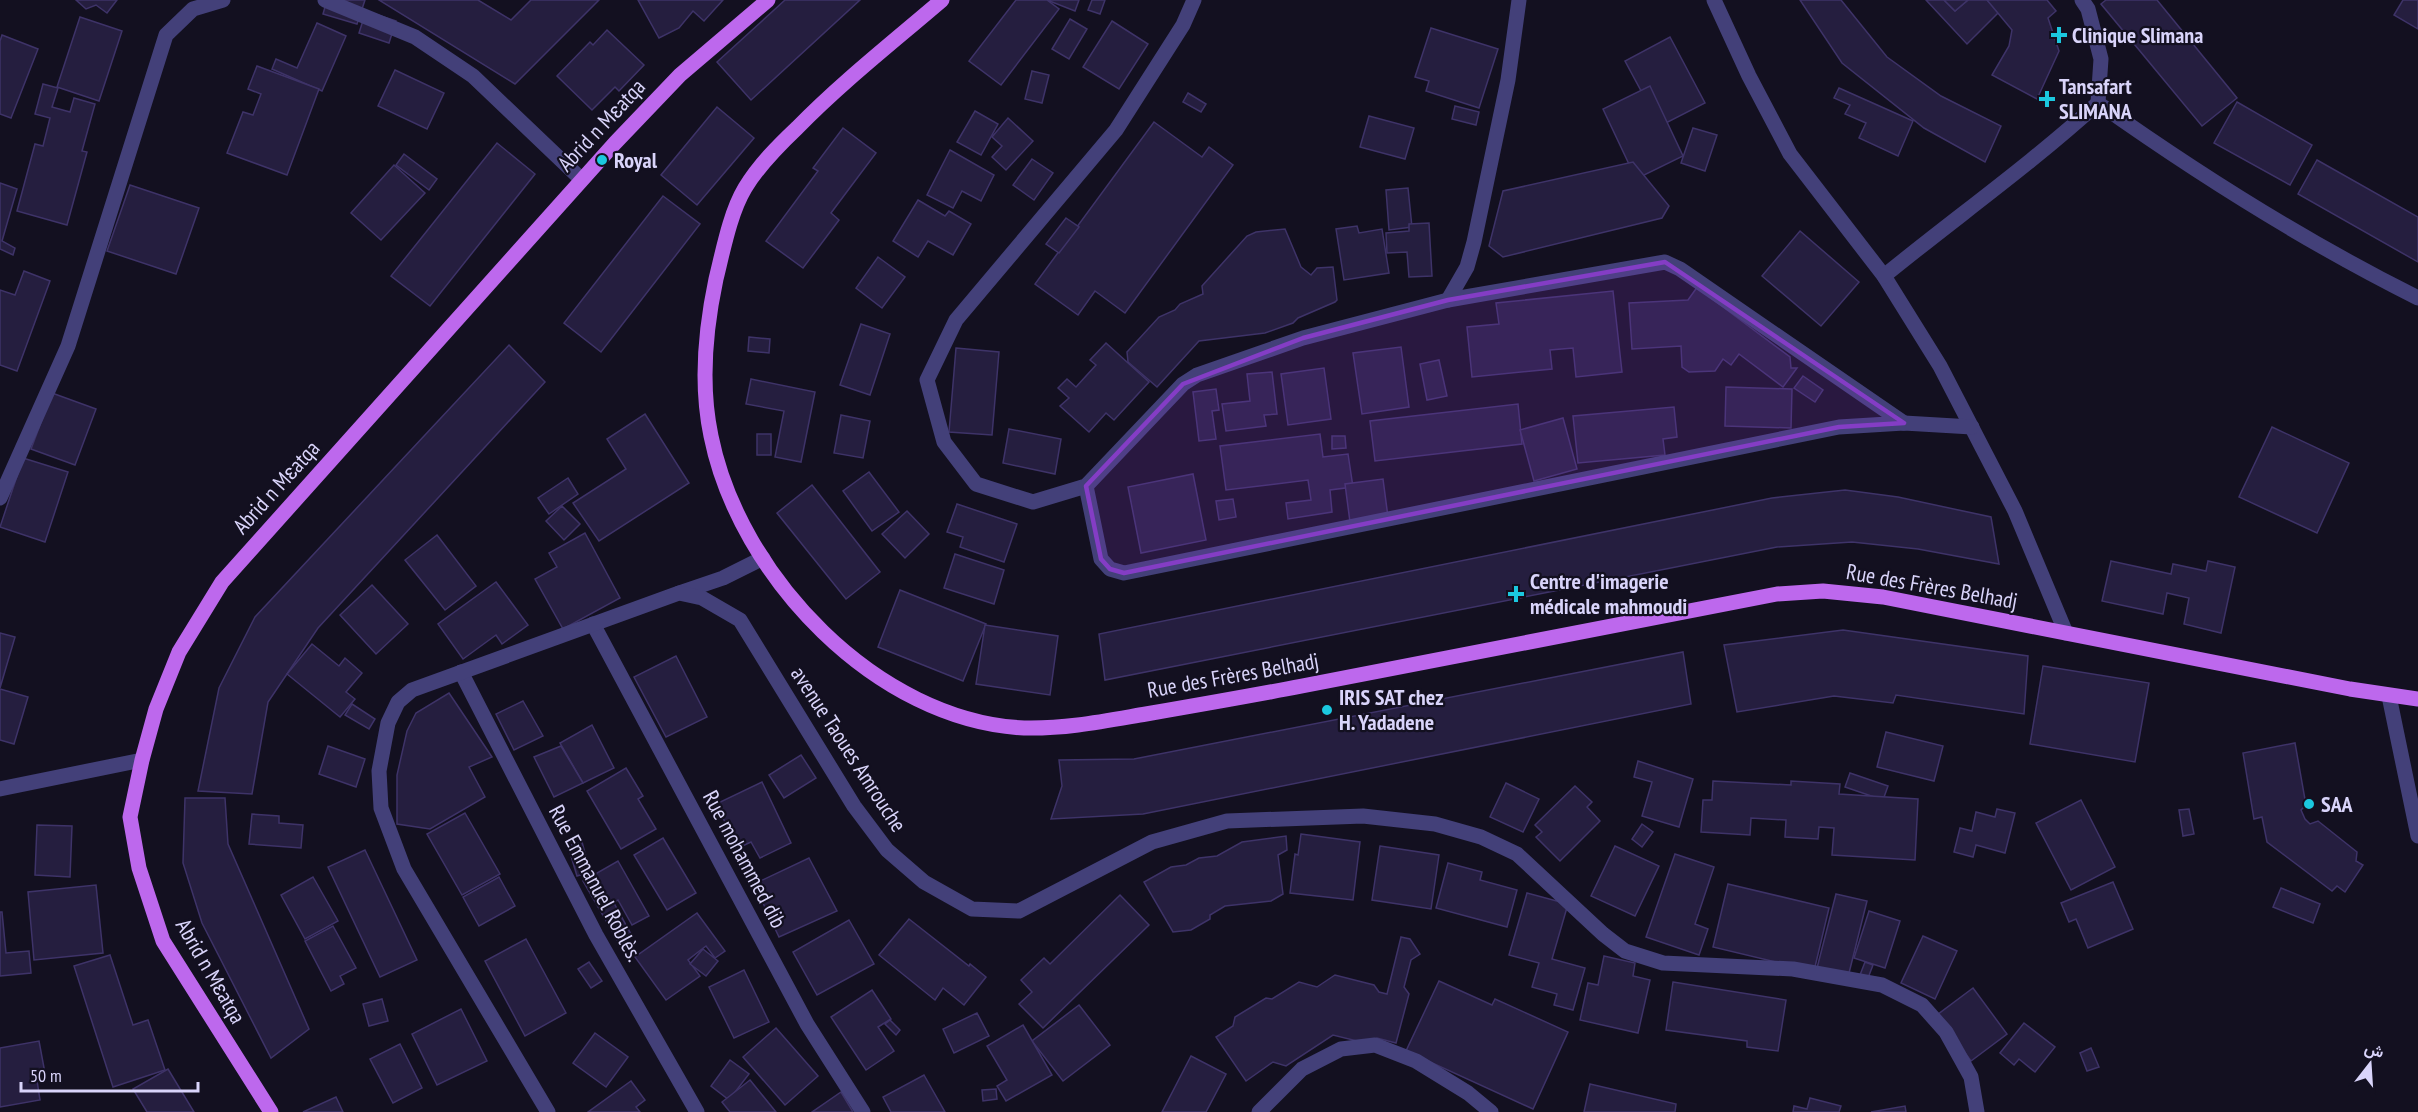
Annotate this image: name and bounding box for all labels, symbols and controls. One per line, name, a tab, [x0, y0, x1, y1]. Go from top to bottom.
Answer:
place label: Clinique Slimana	[2072, 21, 2203, 49]
marker: Clinique Slimana	[2050, 26, 2068, 44]
place label: Tansafart SLIMANA	[2059, 72, 2133, 125]
street label: Abrid n Mɛatqa	[551, 73, 651, 177]
marker: Tansafart SLIMANA	[2040, 92, 2054, 106]
place label: Royal	[614, 146, 658, 174]
marker: Royal	[595, 153, 609, 167]
street label: Abrid n Mɛatqa	[227, 434, 325, 540]
street label: Rue des Frères Belhadj	[1844, 557, 2020, 615]
place label: Centre d'imagerie médicale mahmoudi	[1530, 567, 1687, 620]
marker: Centre d'imagerie médicale mahmoudi	[1507, 585, 1525, 603]
street label: Rue des Frères Belhadj	[1145, 646, 1321, 704]
street label: avenue Taoues Amrouche	[785, 661, 913, 837]
place label: IRIS SAT chez H. Yadadene	[1339, 683, 1444, 736]
marker: IRIS SAT chez H. Yadadene	[1320, 703, 1334, 717]
street label: Rue mohammed dib	[697, 785, 793, 933]
place label: SAA	[2321, 790, 2353, 818]
marker: SAA	[2302, 797, 2316, 811]
street label: Rue Emmanuel Roblès.	[543, 800, 649, 966]
street label: Abrid n Mɛatqa	[170, 914, 252, 1028]
north arrow	[2340, 1034, 2400, 1094]
text: ش	[2362, 1037, 2387, 1062]
scale bar	[21, 1055, 198, 1093]
text: 50 m	[30, 1064, 62, 1087]

